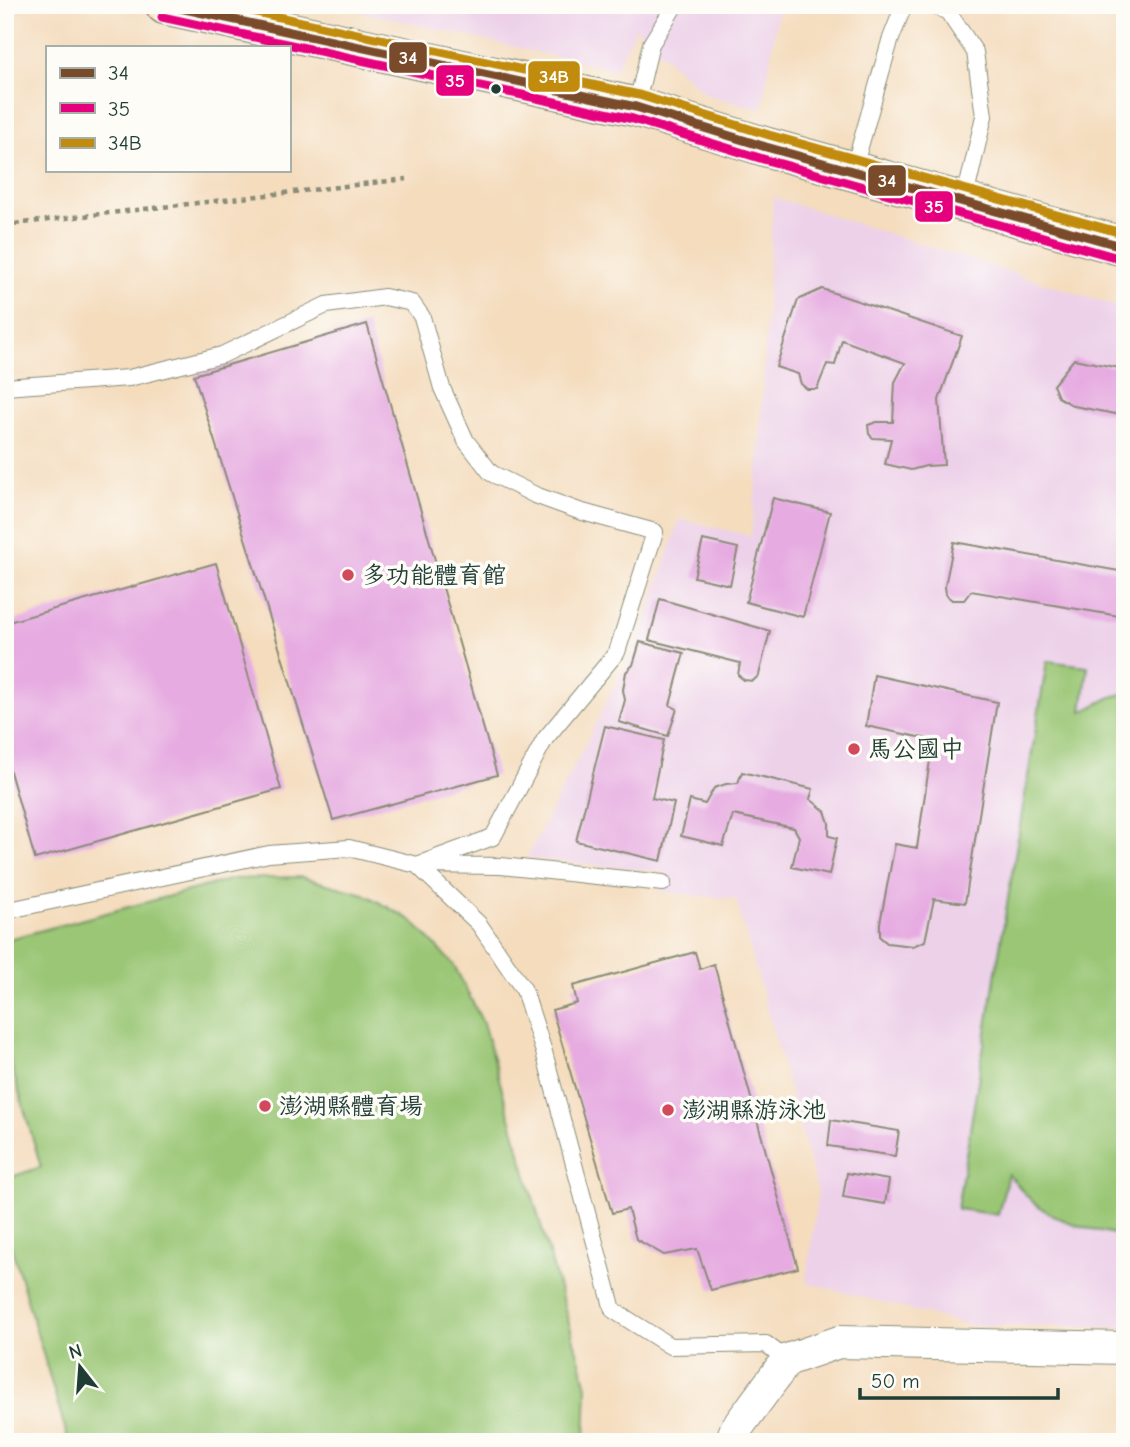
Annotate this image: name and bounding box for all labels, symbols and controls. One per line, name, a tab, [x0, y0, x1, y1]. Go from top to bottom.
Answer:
line badge: 34	[388, 41, 428, 74]
legend	[46, 46, 290, 172]
text: 34	[399, 47, 417, 69]
line badge: 34B	[527, 60, 581, 93]
text: 34	[108, 61, 129, 85]
line badge: 35	[435, 64, 475, 97]
text: 34B	[539, 66, 569, 88]
text: 35	[445, 70, 465, 92]
unlabelled marker	[489, 82, 503, 96]
text: 35	[108, 97, 130, 121]
text: 34B	[108, 131, 142, 155]
line badge: 34	[867, 164, 907, 197]
text: 34	[878, 170, 896, 192]
line badge: 35	[914, 190, 954, 223]
text: 35	[924, 196, 944, 218]
place label: 多功能體育館	[362, 561, 506, 589]
marker: 多功能體育館	[340, 567, 356, 583]
place label: 馬公國中	[868, 735, 964, 763]
marker: 馬公國中	[846, 741, 862, 757]
place label: 澎湖縣體育場	[279, 1092, 423, 1120]
place label: 澎湖縣游泳池	[682, 1096, 826, 1124]
marker: 澎湖縣體育場	[257, 1098, 273, 1114]
marker: 澎湖縣游泳池	[660, 1102, 676, 1118]
north arrow	[46, 1332, 116, 1402]
text: N	[66, 1339, 84, 1364]
scale bar	[860, 1356, 1058, 1400]
text: 50 m	[871, 1369, 920, 1393]

